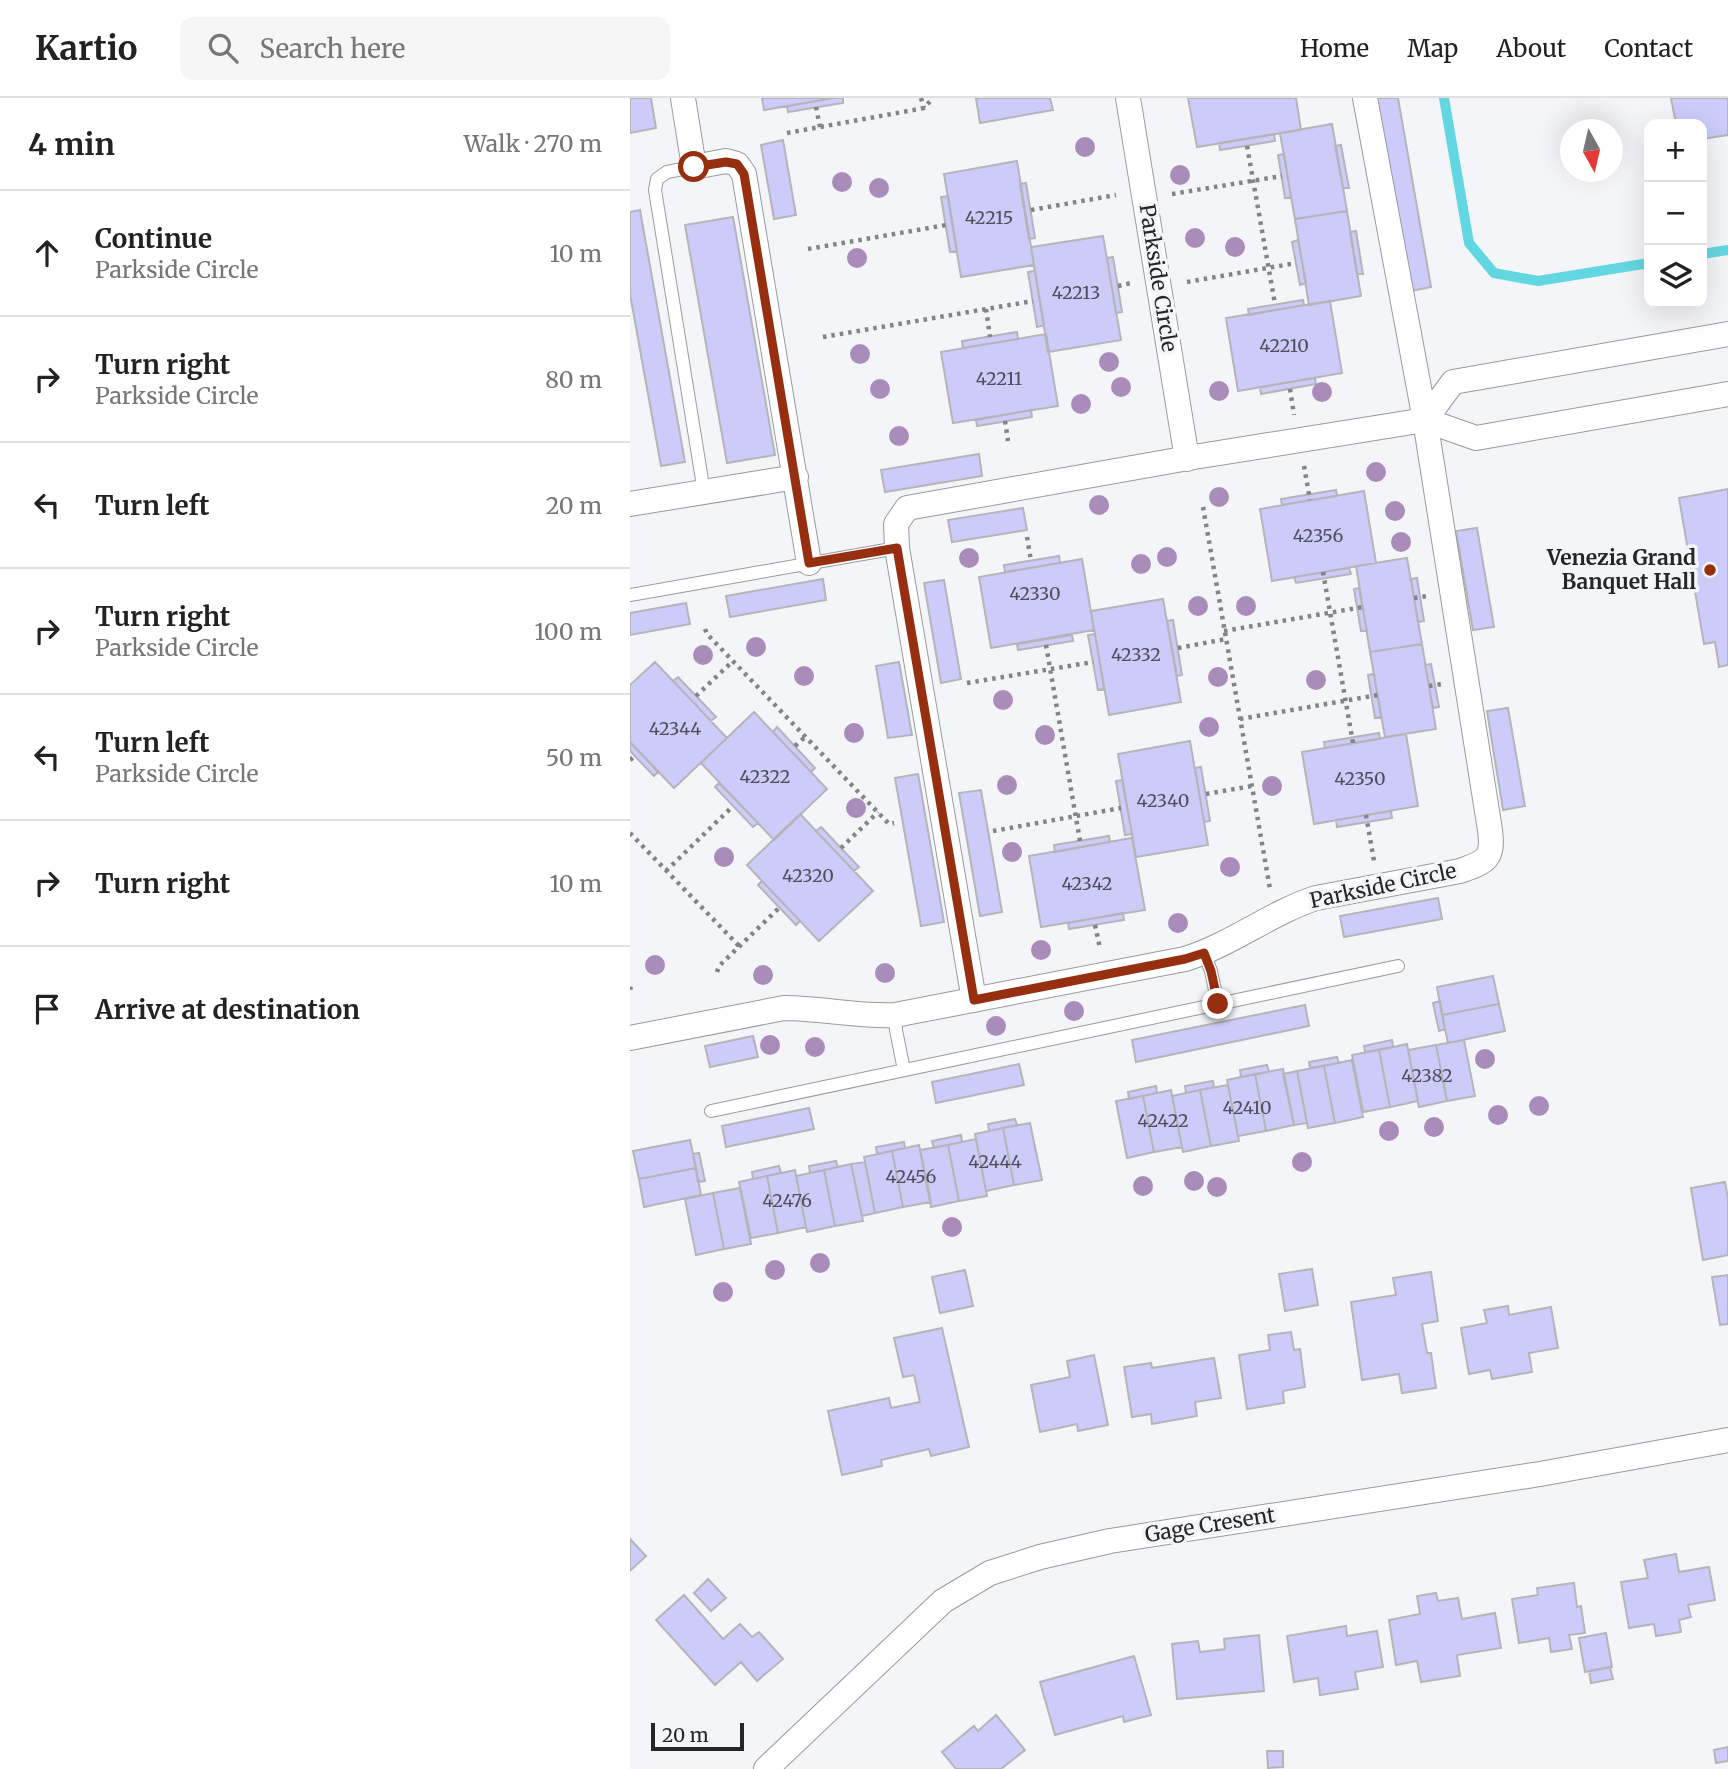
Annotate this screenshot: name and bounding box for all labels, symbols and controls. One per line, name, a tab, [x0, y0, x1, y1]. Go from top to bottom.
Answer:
search box	[180, 17, 670, 80]
text: Kartio	[35, 28, 138, 69]
icon: search	[204, 29, 242, 67]
text: Search here	[260, 32, 405, 65]
text: Home	[1300, 33, 1369, 64]
text: Map	[1407, 33, 1458, 64]
text: About	[1496, 33, 1566, 64]
text: Contact	[1604, 33, 1693, 64]
north arrow	[1560, 119, 1623, 182]
map controls	[1644, 119, 1707, 308]
button: +	[1644, 119, 1707, 182]
text: 4 min	[28, 125, 115, 163]
text: Walk · 270 m	[464, 129, 602, 158]
route start	[678, 151, 709, 182]
button: −	[1644, 182, 1707, 245]
street label: Parkside Circle	[1133, 202, 1184, 354]
house number: 42215	[965, 206, 1013, 229]
text: Continue	[95, 222, 212, 255]
icon: ahead	[28, 234, 66, 272]
text: 10 m	[549, 239, 602, 268]
button: layers	[1644, 245, 1707, 308]
text: Parkside Circle	[95, 255, 259, 284]
house number: 42213	[1052, 281, 1100, 304]
house number: 42210	[1259, 334, 1309, 357]
text: Turn right	[95, 348, 230, 381]
icon: right	[28, 360, 66, 398]
text: 80 m	[545, 365, 602, 394]
house number: 42211	[976, 367, 1022, 390]
text: Parkside Circle	[95, 381, 259, 410]
icon: left	[28, 486, 66, 524]
text: Turn left	[95, 489, 209, 522]
text: 20 m	[546, 491, 602, 520]
house number: 42356	[1293, 524, 1343, 547]
place label: Venezia Grand Banquet Hall	[1546, 544, 1696, 595]
marker: Venezia Grand Banquet Hall	[1702, 562, 1718, 578]
house number: 42330	[1009, 582, 1061, 605]
text: Turn right	[95, 600, 230, 633]
icon: right	[28, 612, 66, 650]
text: 100 m	[534, 617, 602, 646]
text: Parkside Circle	[95, 633, 259, 662]
house number: 42332	[1111, 643, 1161, 666]
house number: 42344	[649, 717, 701, 740]
text: Turn left	[95, 726, 209, 759]
icon: left	[28, 738, 66, 776]
text: 50 m	[546, 743, 602, 772]
text: Parkside Circle	[95, 759, 259, 788]
house number: 42322	[739, 765, 791, 788]
house number: 42350	[1334, 767, 1386, 790]
house number: 42340	[1137, 789, 1189, 812]
street label: Parkside Circle	[1307, 857, 1459, 914]
icon: right	[28, 864, 66, 902]
house number: 42320	[782, 864, 834, 887]
text: Turn right	[95, 867, 230, 900]
text: 10 m	[549, 869, 602, 898]
house number: 42342	[1061, 872, 1113, 895]
route end	[1202, 988, 1233, 1019]
icon: arrive	[28, 990, 66, 1028]
text: Arrive at destination	[95, 993, 360, 1026]
house number: 42382	[1401, 1064, 1453, 1087]
house number: 42410	[1222, 1096, 1272, 1119]
house number: 42422	[1137, 1109, 1189, 1132]
house number: 42444	[968, 1150, 1022, 1173]
house number: 42456	[886, 1165, 937, 1188]
house number: 42476	[762, 1189, 812, 1212]
street label: Gage Cresent	[1143, 1501, 1277, 1548]
scale bar	[651, 1720, 744, 1752]
text: 20 m	[662, 1723, 709, 1747]

